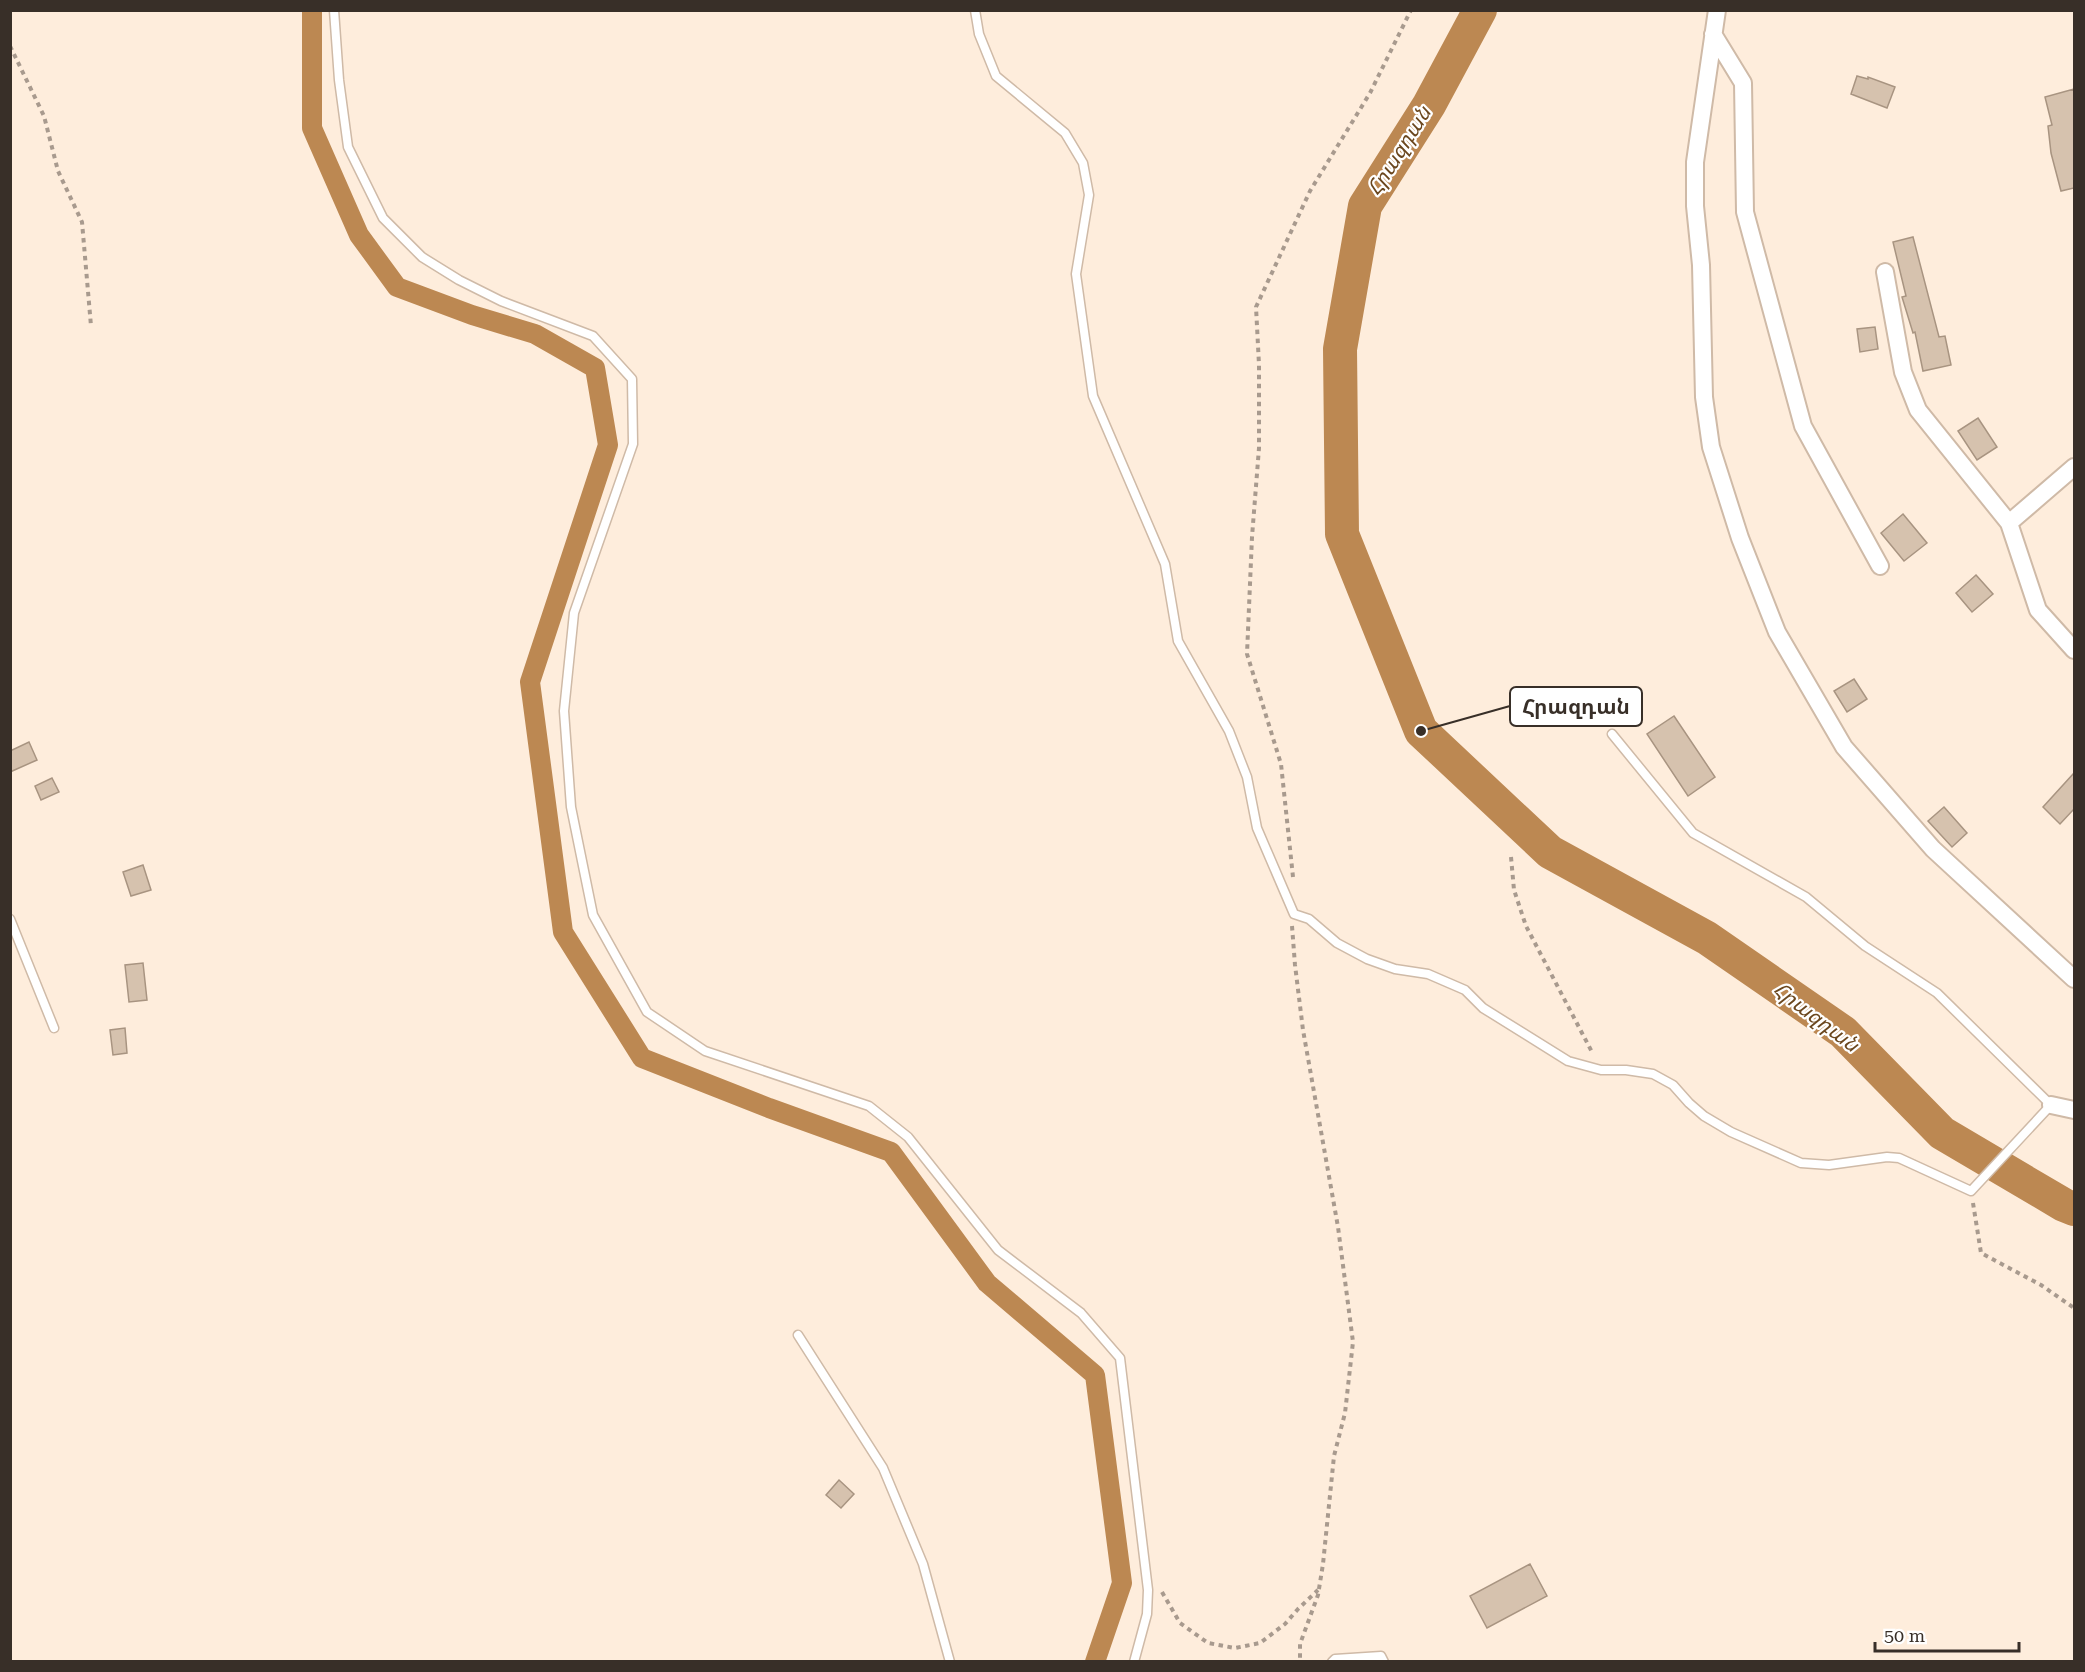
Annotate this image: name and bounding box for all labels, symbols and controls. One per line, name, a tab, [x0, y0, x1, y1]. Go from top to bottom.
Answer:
water label: Հրազդան	[1362, 101, 1437, 200]
callout: Հրազդան	[1510, 687, 1642, 726]
text: Հրազդան	[1522, 695, 1630, 719]
water label: Հրազդան	[1769, 977, 1864, 1058]
scale bar	[1875, 1615, 2019, 1653]
text: 50 m	[1884, 1625, 1925, 1646]

